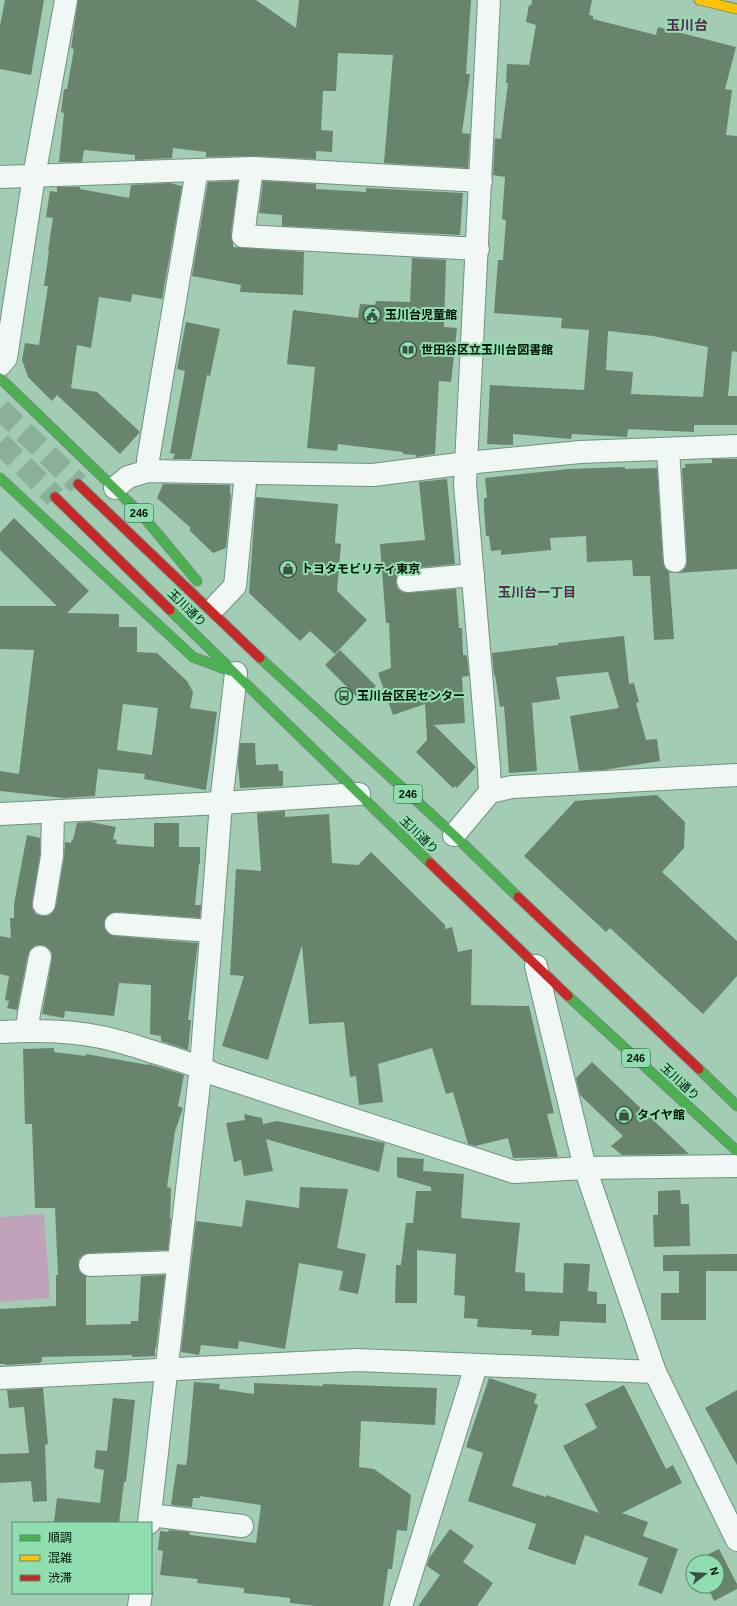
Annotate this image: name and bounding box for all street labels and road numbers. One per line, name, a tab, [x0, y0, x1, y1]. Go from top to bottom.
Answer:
road number: 246	[125, 504, 153, 522]
street label: 玉川通り	[165, 586, 209, 630]
road number: 246	[394, 785, 422, 803]
street label: 玉川通り	[397, 813, 441, 857]
road number: 246	[622, 1049, 650, 1067]
street label: 玉川通り	[658, 1061, 702, 1103]

